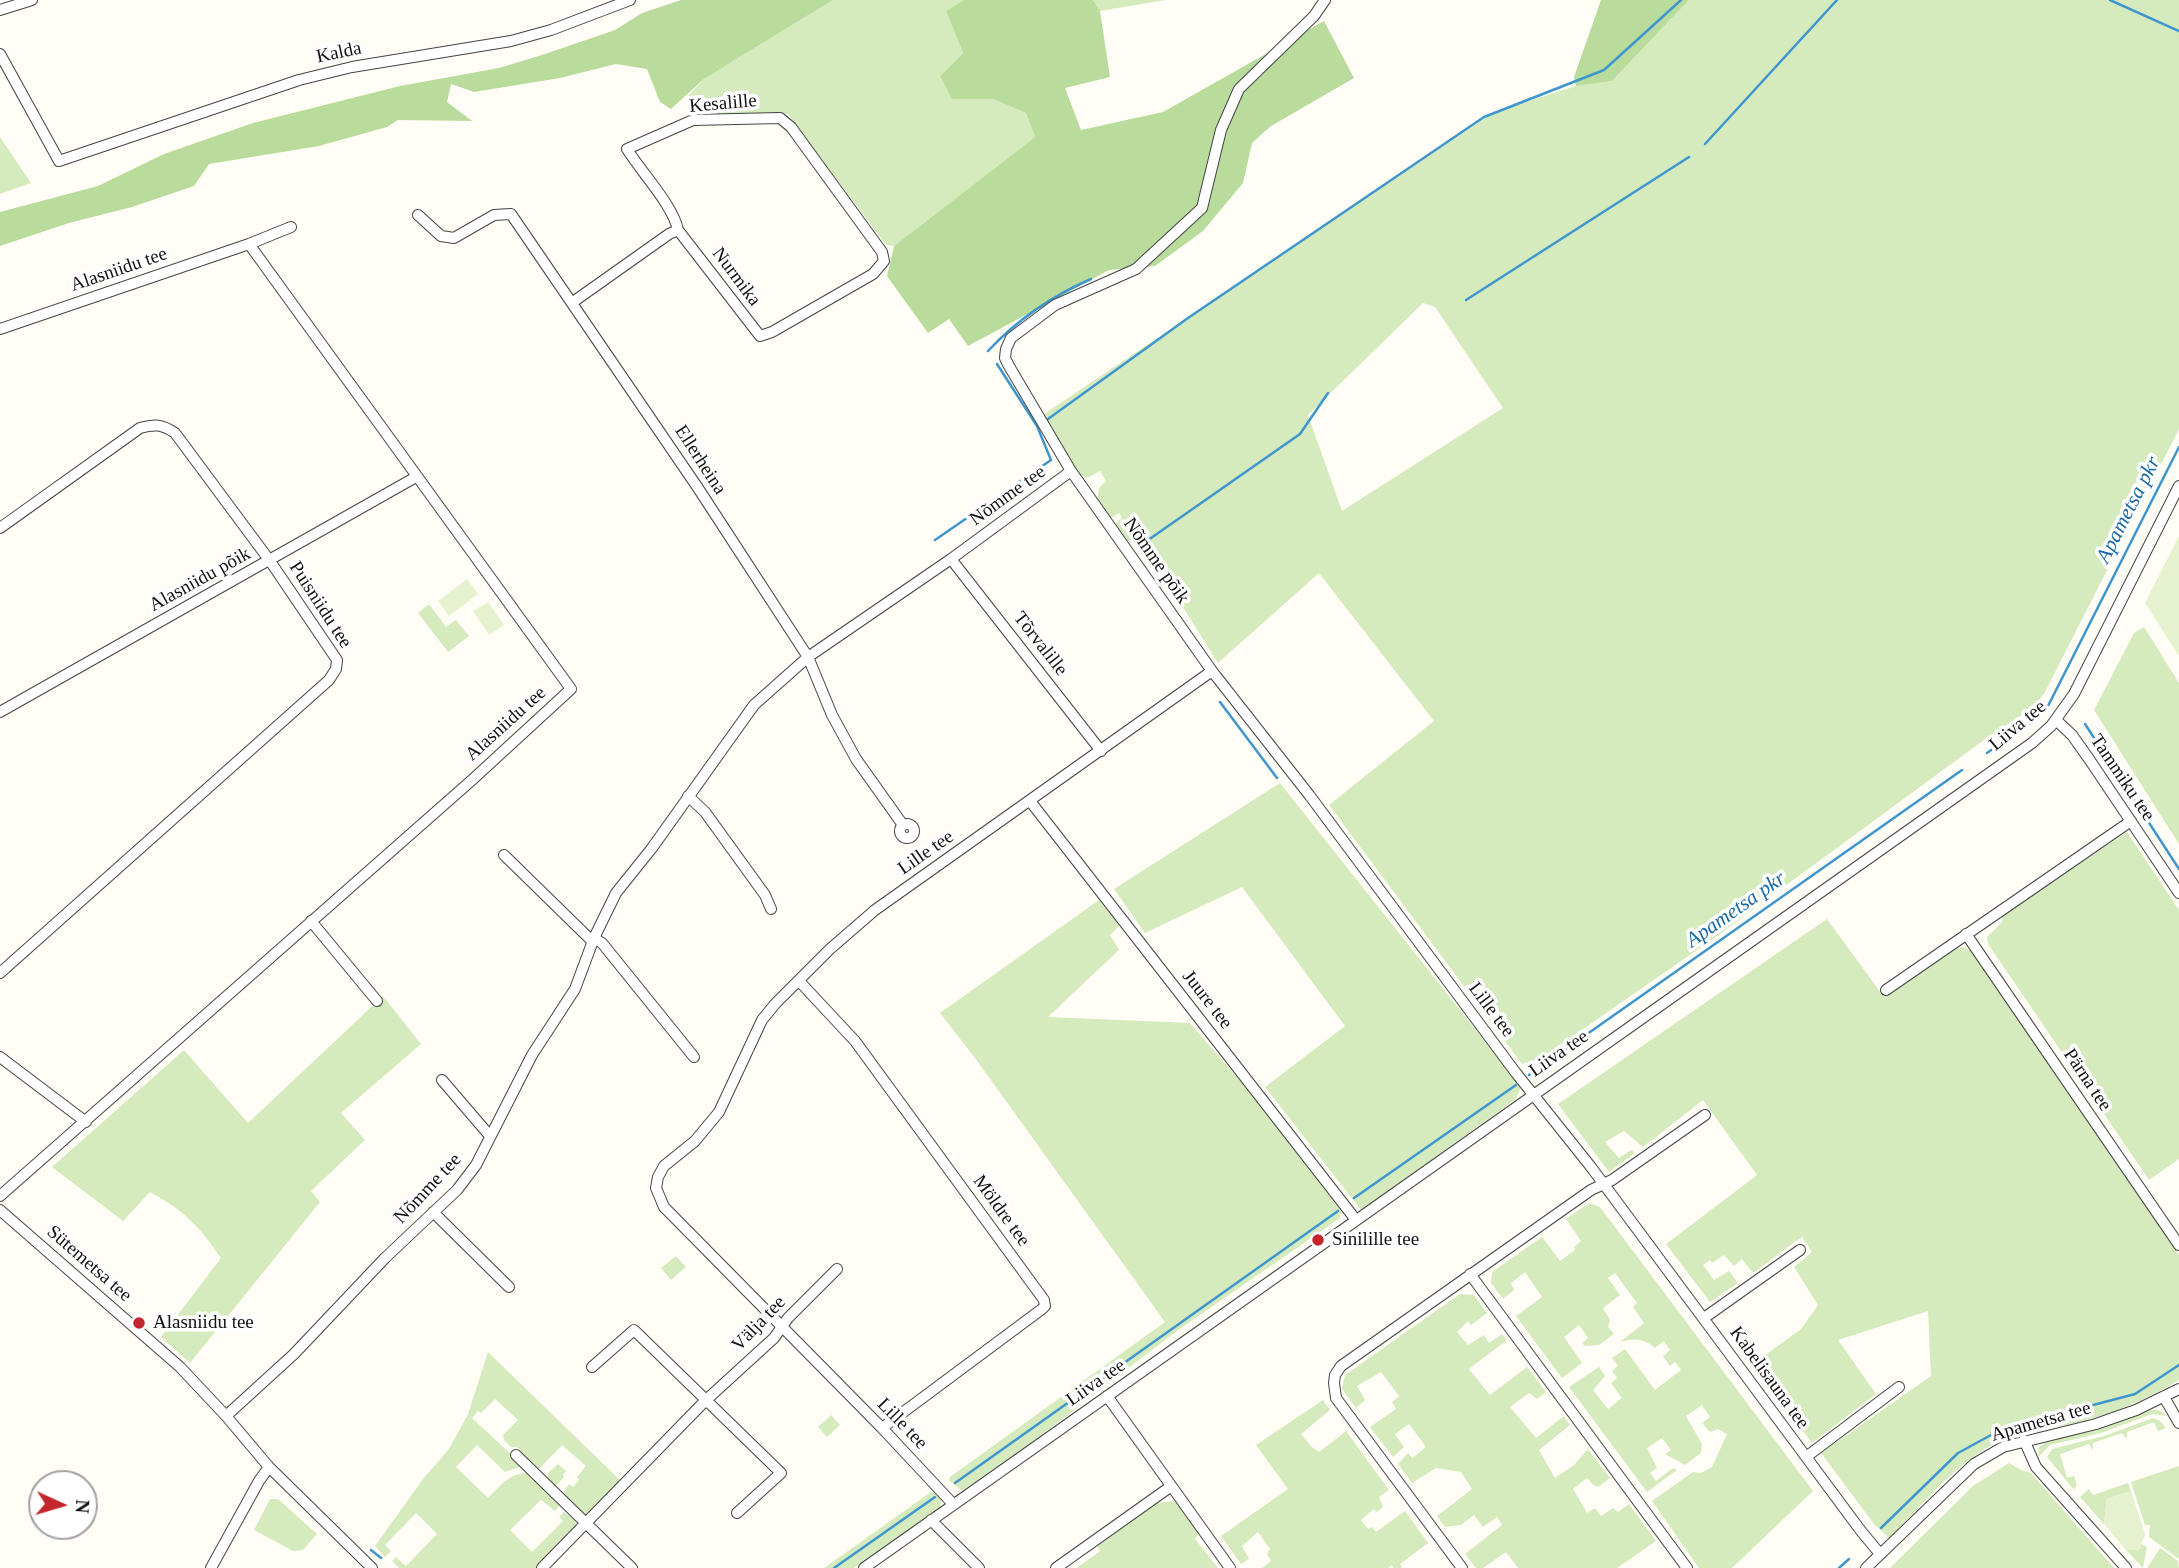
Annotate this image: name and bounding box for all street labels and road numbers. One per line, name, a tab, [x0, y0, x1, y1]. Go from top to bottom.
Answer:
street label: Kalda	[314, 37, 364, 69]
street label: Kesalille	[688, 90, 758, 118]
street label: Alasniidu tee	[68, 243, 170, 297]
street label: Nurmika	[707, 243, 765, 311]
street label: Ellerheina	[669, 421, 731, 499]
street label: Nõmme tee	[966, 461, 1050, 531]
street label: Nõmme põik	[1118, 514, 1194, 608]
street label: Alasniidu põik	[145, 543, 255, 617]
street label: Puisniidu tee	[284, 557, 356, 653]
street label: Tõrvalille	[1008, 607, 1072, 681]
street label: Alasniidu tee	[461, 682, 551, 766]
street label: Liiva tee	[1985, 696, 2051, 756]
street label: Tammiku tee	[2085, 730, 2159, 826]
street label: Lille tee	[894, 826, 958, 880]
street label: Juure tee	[1177, 966, 1237, 1034]
street label: Lille tee	[1463, 978, 1519, 1042]
street label: Liiva tee	[1525, 1025, 1593, 1083]
street label: Pärna tee	[2058, 1045, 2116, 1115]
street label: Nõmme tee	[390, 1149, 466, 1229]
street label: Möldre tee	[967, 1171, 1035, 1251]
street label: Sütemetsa tee	[42, 1221, 136, 1307]
street label: Välja tee	[727, 1292, 791, 1356]
street label: Kabelisauna tee	[1724, 1322, 1814, 1434]
street label: Liiva tee	[1062, 1354, 1130, 1412]
street label: Lille tee	[872, 1394, 932, 1454]
street label: Apametsa tee	[1988, 1397, 2094, 1447]

